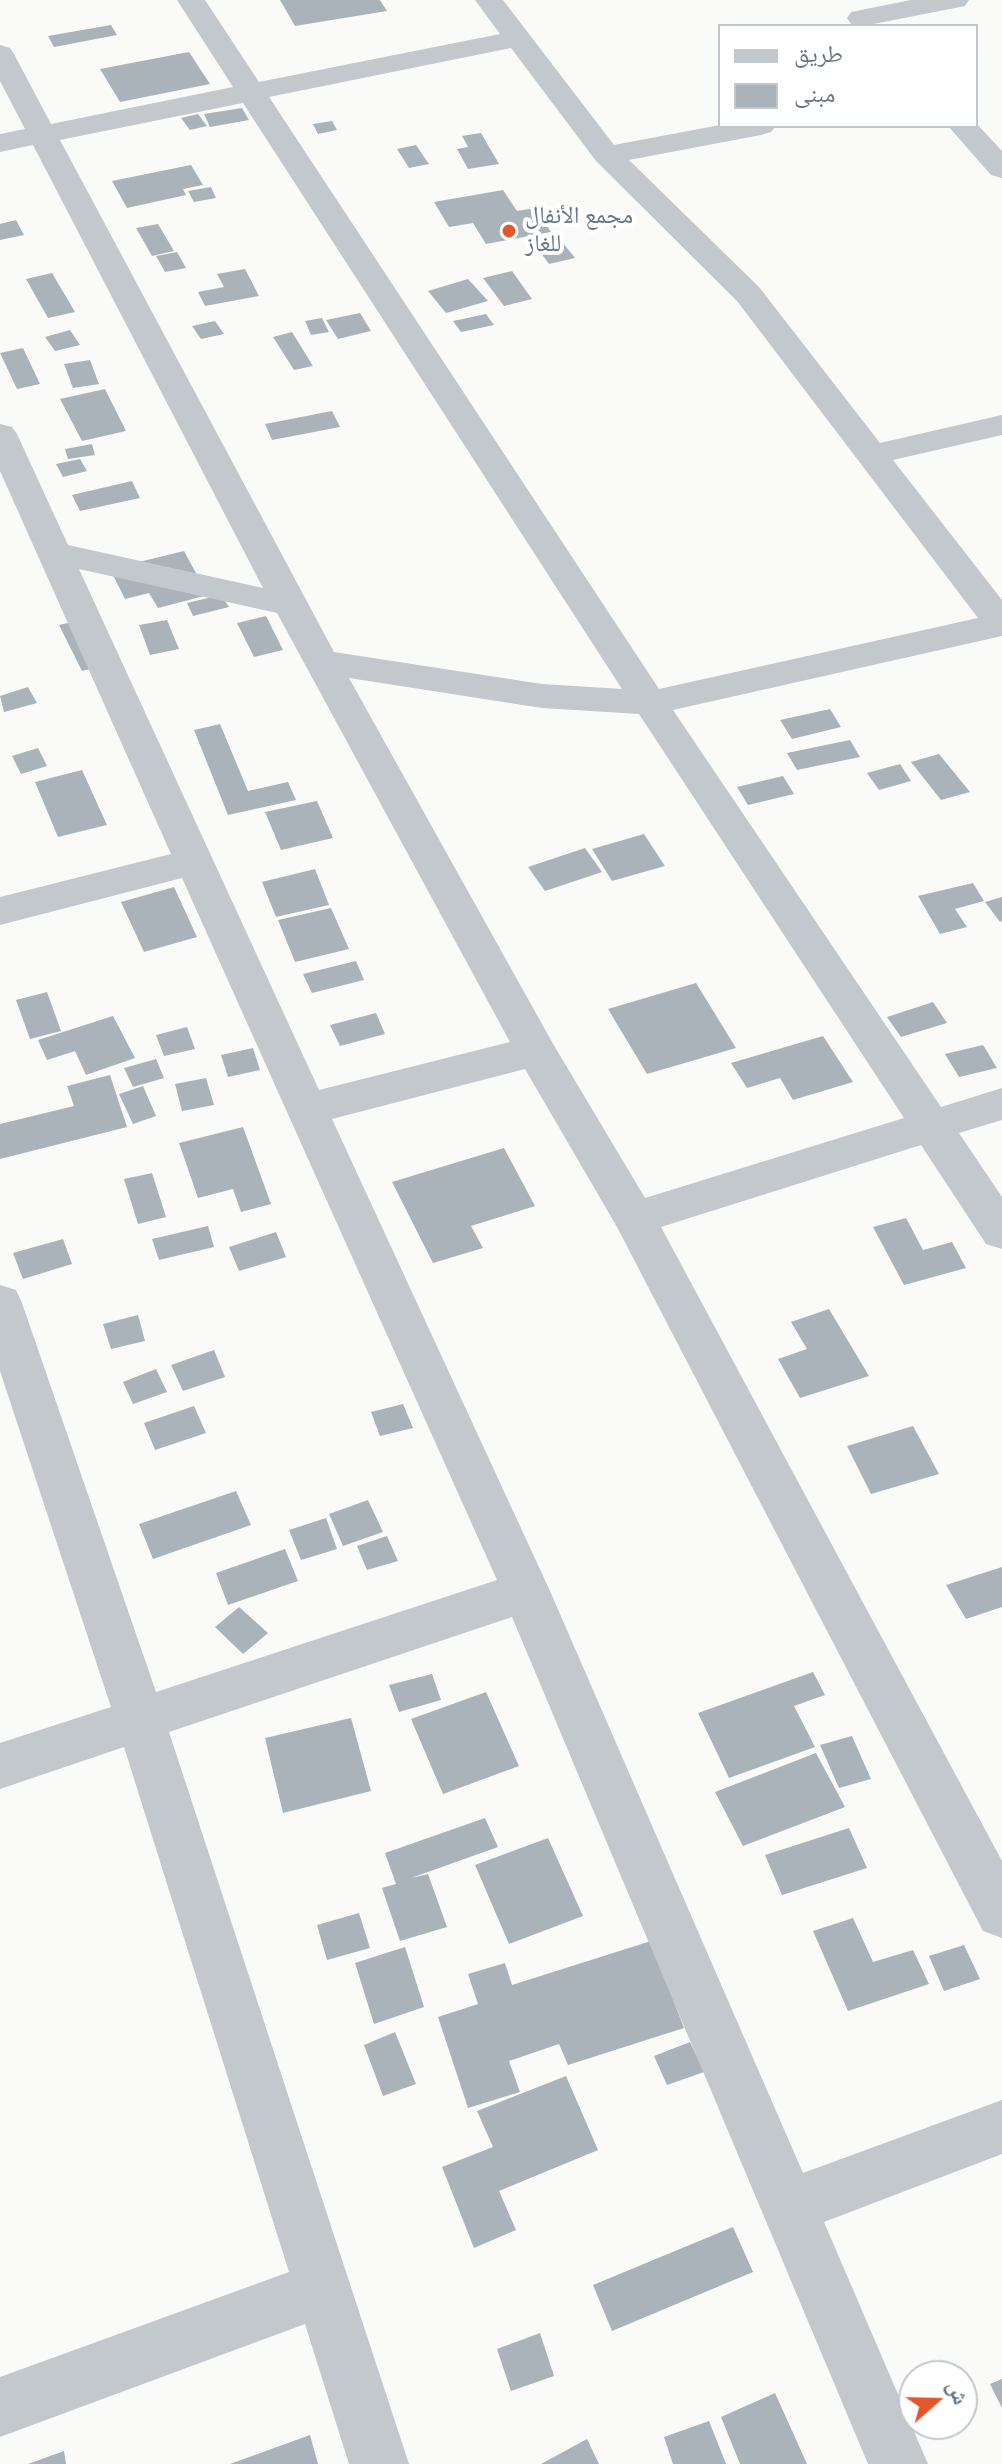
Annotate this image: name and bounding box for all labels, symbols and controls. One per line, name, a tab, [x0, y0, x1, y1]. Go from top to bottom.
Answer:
legend	[718, 24, 978, 128]
text: طريق	[794, 37, 843, 69]
text: مبنى	[794, 77, 835, 109]
place label: مجمع الأنفال للغاز	[525, 203, 633, 259]
marker: مجمع الأنفال للغاز	[500, 222, 518, 240]
north arrow	[898, 2360, 978, 2440]
text: ش	[941, 2376, 977, 2409]

